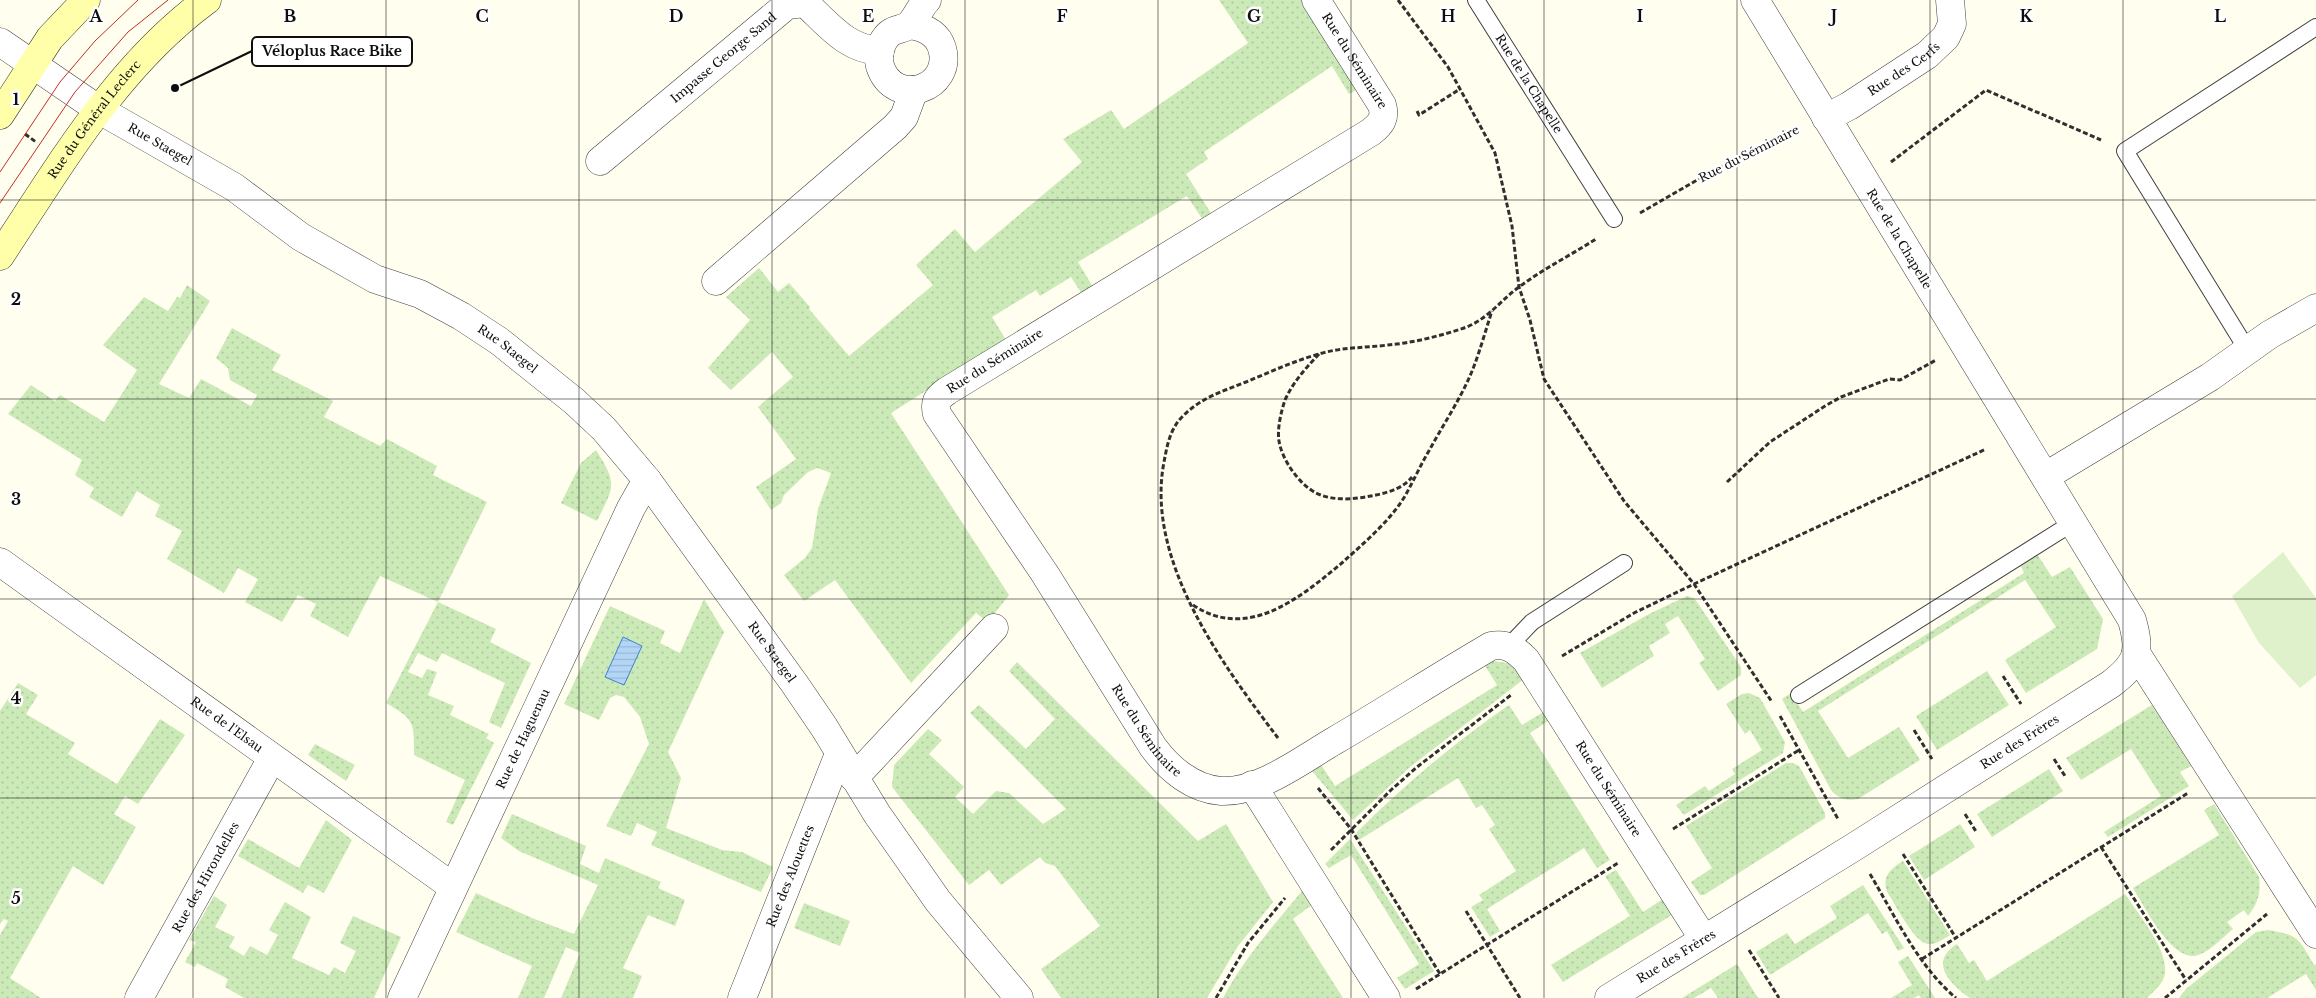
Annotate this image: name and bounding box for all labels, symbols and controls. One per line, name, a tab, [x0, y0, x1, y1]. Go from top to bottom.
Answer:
text: A	[89, 6, 104, 26]
text: B	[284, 6, 297, 26]
text: C	[475, 6, 489, 26]
text: D	[669, 6, 683, 26]
text: E	[862, 6, 874, 26]
text: F	[1056, 6, 1068, 26]
text: G	[1247, 6, 1261, 26]
text: H	[1440, 6, 1456, 26]
text: I	[1637, 6, 1644, 26]
text: J	[1828, 6, 1837, 26]
text: K	[2019, 6, 2033, 26]
text: L	[2214, 6, 2226, 26]
street label: Impasse George Sand	[667, 9, 779, 106]
street label: Rue du Séminaire	[1319, 10, 1391, 112]
street label: Rue de la Chapelle	[1492, 31, 1566, 136]
callout: Véloplus Race Bike	[252, 37, 412, 66]
street label: Rue des Cerfs	[1865, 39, 1943, 99]
text: Véloplus Race Bike	[261, 42, 402, 60]
street label: Rue du Général Leclerc	[45, 57, 144, 181]
text: 1	[13, 89, 20, 109]
street label: Rue Staegel	[125, 120, 195, 168]
street label: Rue du Séminaire	[1696, 122, 1801, 185]
street label: Rue de la Chapelle	[1864, 186, 1935, 292]
text: 2	[11, 289, 21, 309]
street label: Rue Staegel	[475, 321, 541, 376]
street label: Rue du Séminaire	[944, 325, 1046, 396]
text: 3	[11, 489, 21, 509]
street label: Rue Staegel	[745, 618, 799, 685]
street label: Rue du Séminaire	[1109, 681, 1185, 780]
street label: Rue de Haguenau	[493, 686, 553, 791]
text: 4	[11, 688, 21, 708]
street label: Rue de l'Elsau	[188, 693, 266, 755]
street label: Rue des Frères	[1977, 711, 2061, 772]
street label: Rue du Séminaire	[1573, 738, 1645, 840]
street label: Rue des Hirondelles	[169, 819, 242, 935]
street label: Rue des Alouettes	[763, 823, 817, 929]
text: 5	[11, 888, 21, 908]
street label: Rue des Frères	[1634, 926, 1718, 986]

